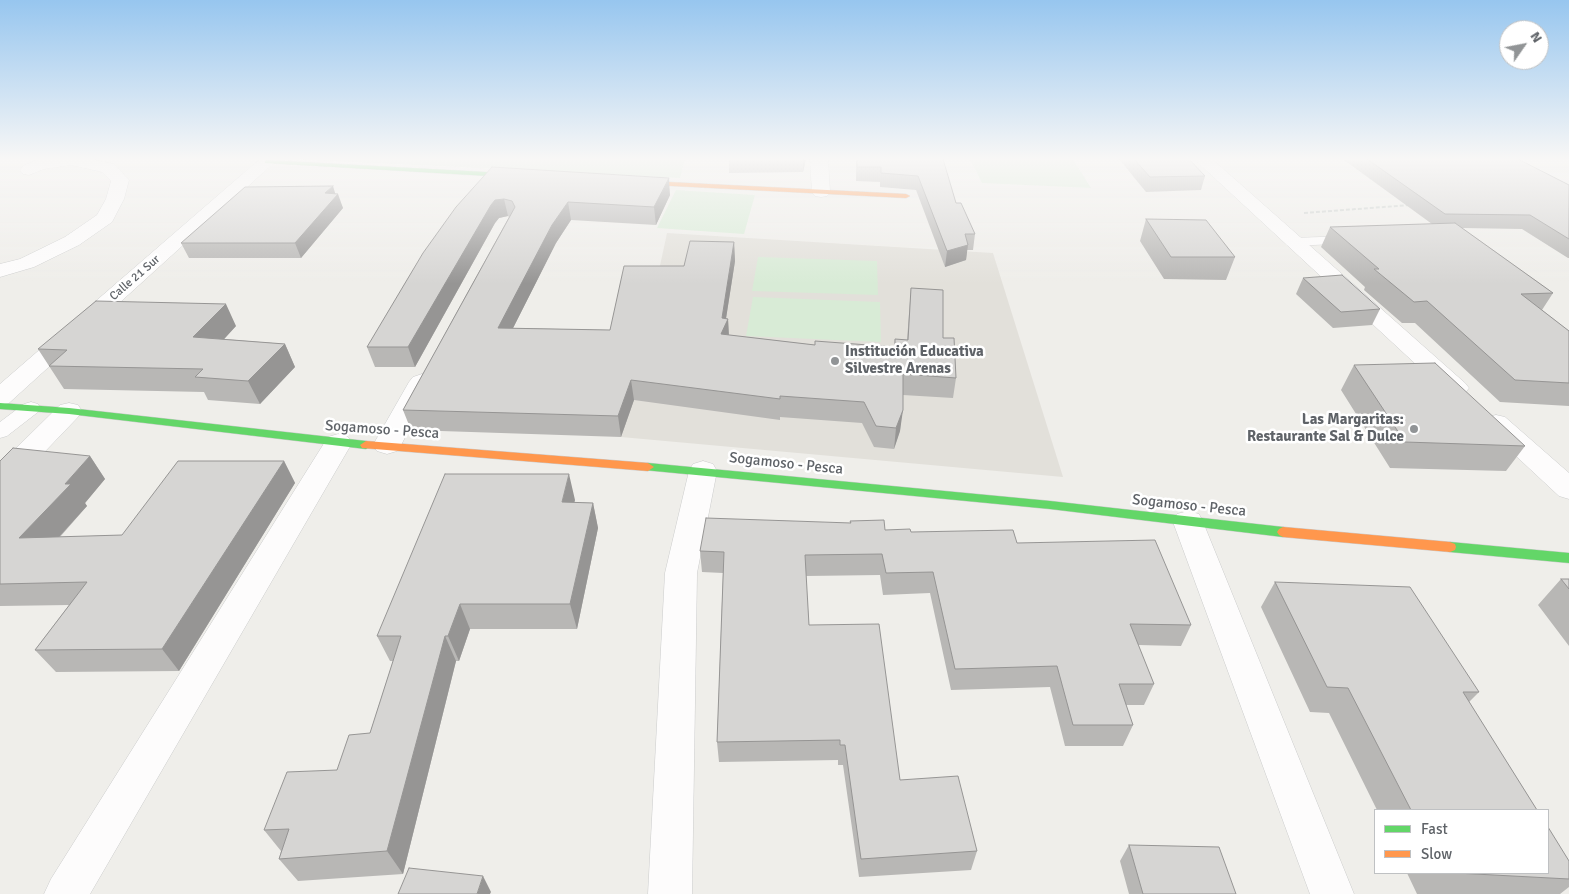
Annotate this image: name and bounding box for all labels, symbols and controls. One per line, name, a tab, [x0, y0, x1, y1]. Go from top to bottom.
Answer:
north arrow	[1499, 20, 1549, 70]
text: N	[1526, 28, 1546, 46]
street label: Calle 21 Sur	[107, 252, 163, 304]
place label: Institución Educativa Silvestre Arenas	[845, 343, 984, 378]
marker: Institución Educativa Silvestre Arenas	[829, 355, 841, 367]
place label: Las Margaritas: Restaurante Sal & Dulce	[1247, 411, 1404, 446]
street label: Sogamoso - Pesca	[324, 417, 440, 443]
marker: Las Margaritas: Restaurante Sal & Dulce	[1408, 423, 1420, 435]
street label: Sogamoso - Pesca	[728, 449, 844, 479]
street label: Sogamoso - Pesca	[1131, 491, 1247, 521]
legend	[1374, 809, 1549, 874]
text: Fast	[1421, 820, 1448, 838]
text: Slow	[1421, 845, 1452, 863]

